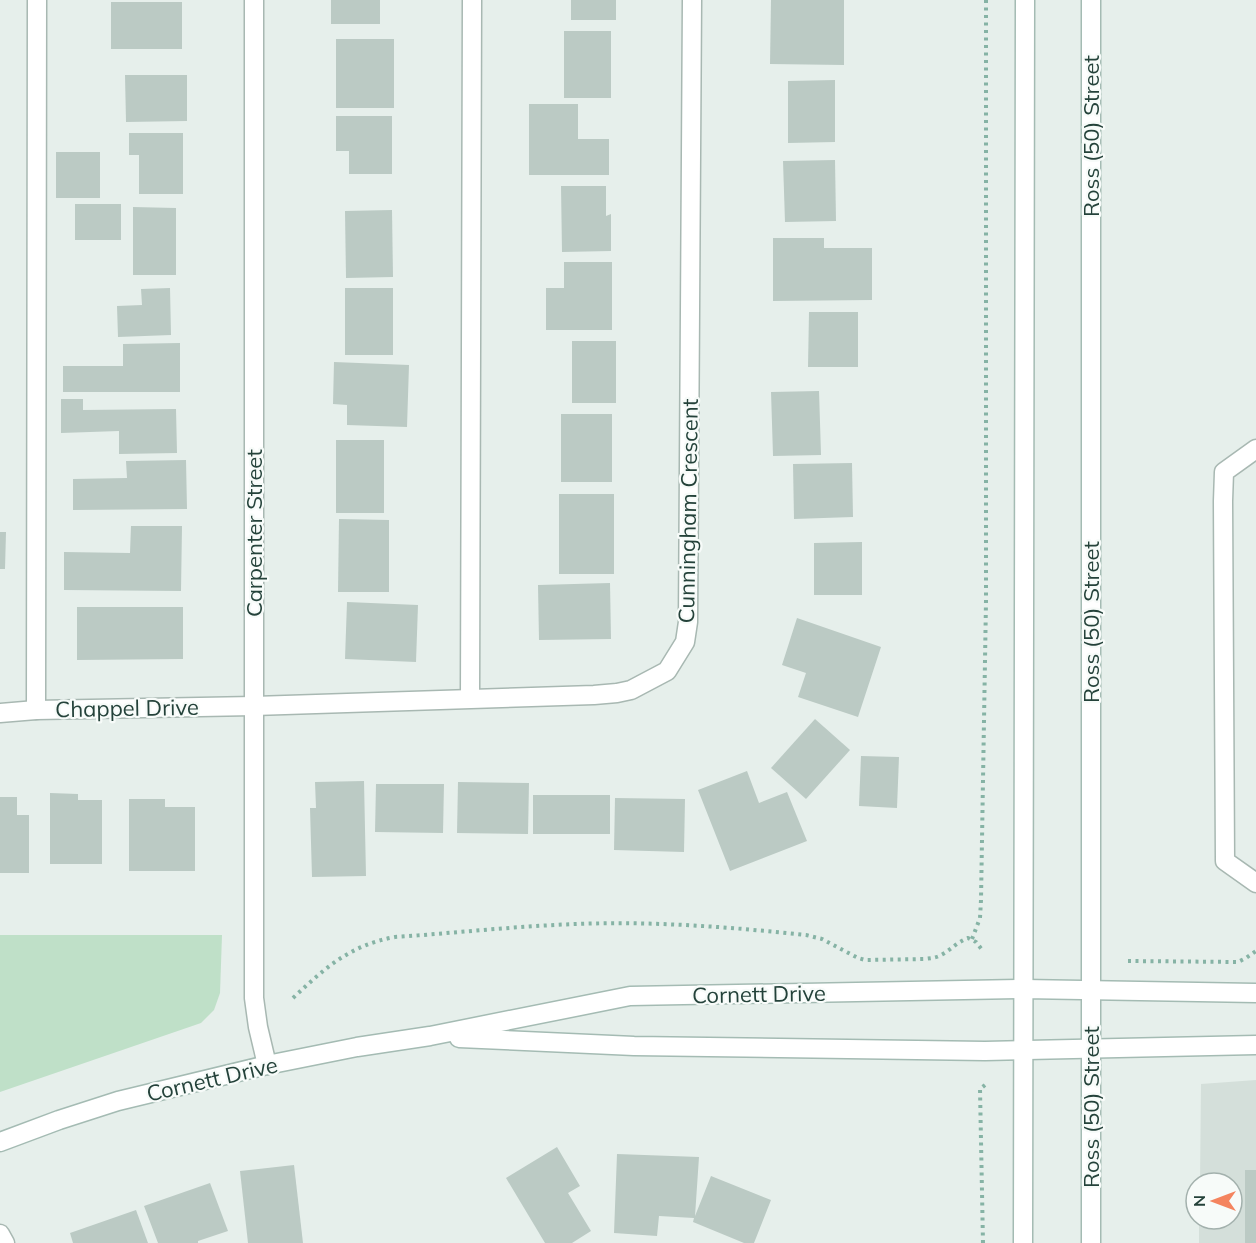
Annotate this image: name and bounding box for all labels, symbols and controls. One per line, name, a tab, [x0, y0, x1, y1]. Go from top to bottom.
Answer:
street label: Ross (50) Street	[1077, 55, 1105, 217]
street label: Cunningham Crescent	[672, 398, 704, 624]
street label: Carpenter Street	[240, 449, 268, 617]
street label: Ross (50) Street	[1077, 541, 1105, 703]
street label: Chappel Drive	[55, 693, 199, 723]
street label: Cornett Drive	[692, 979, 826, 1009]
street label: Ross (50) Street	[1077, 1026, 1105, 1188]
street label: Cornett Drive	[144, 1050, 280, 1108]
north arrow	[1184, 1171, 1244, 1231]
text: N	[1189, 1195, 1209, 1207]

